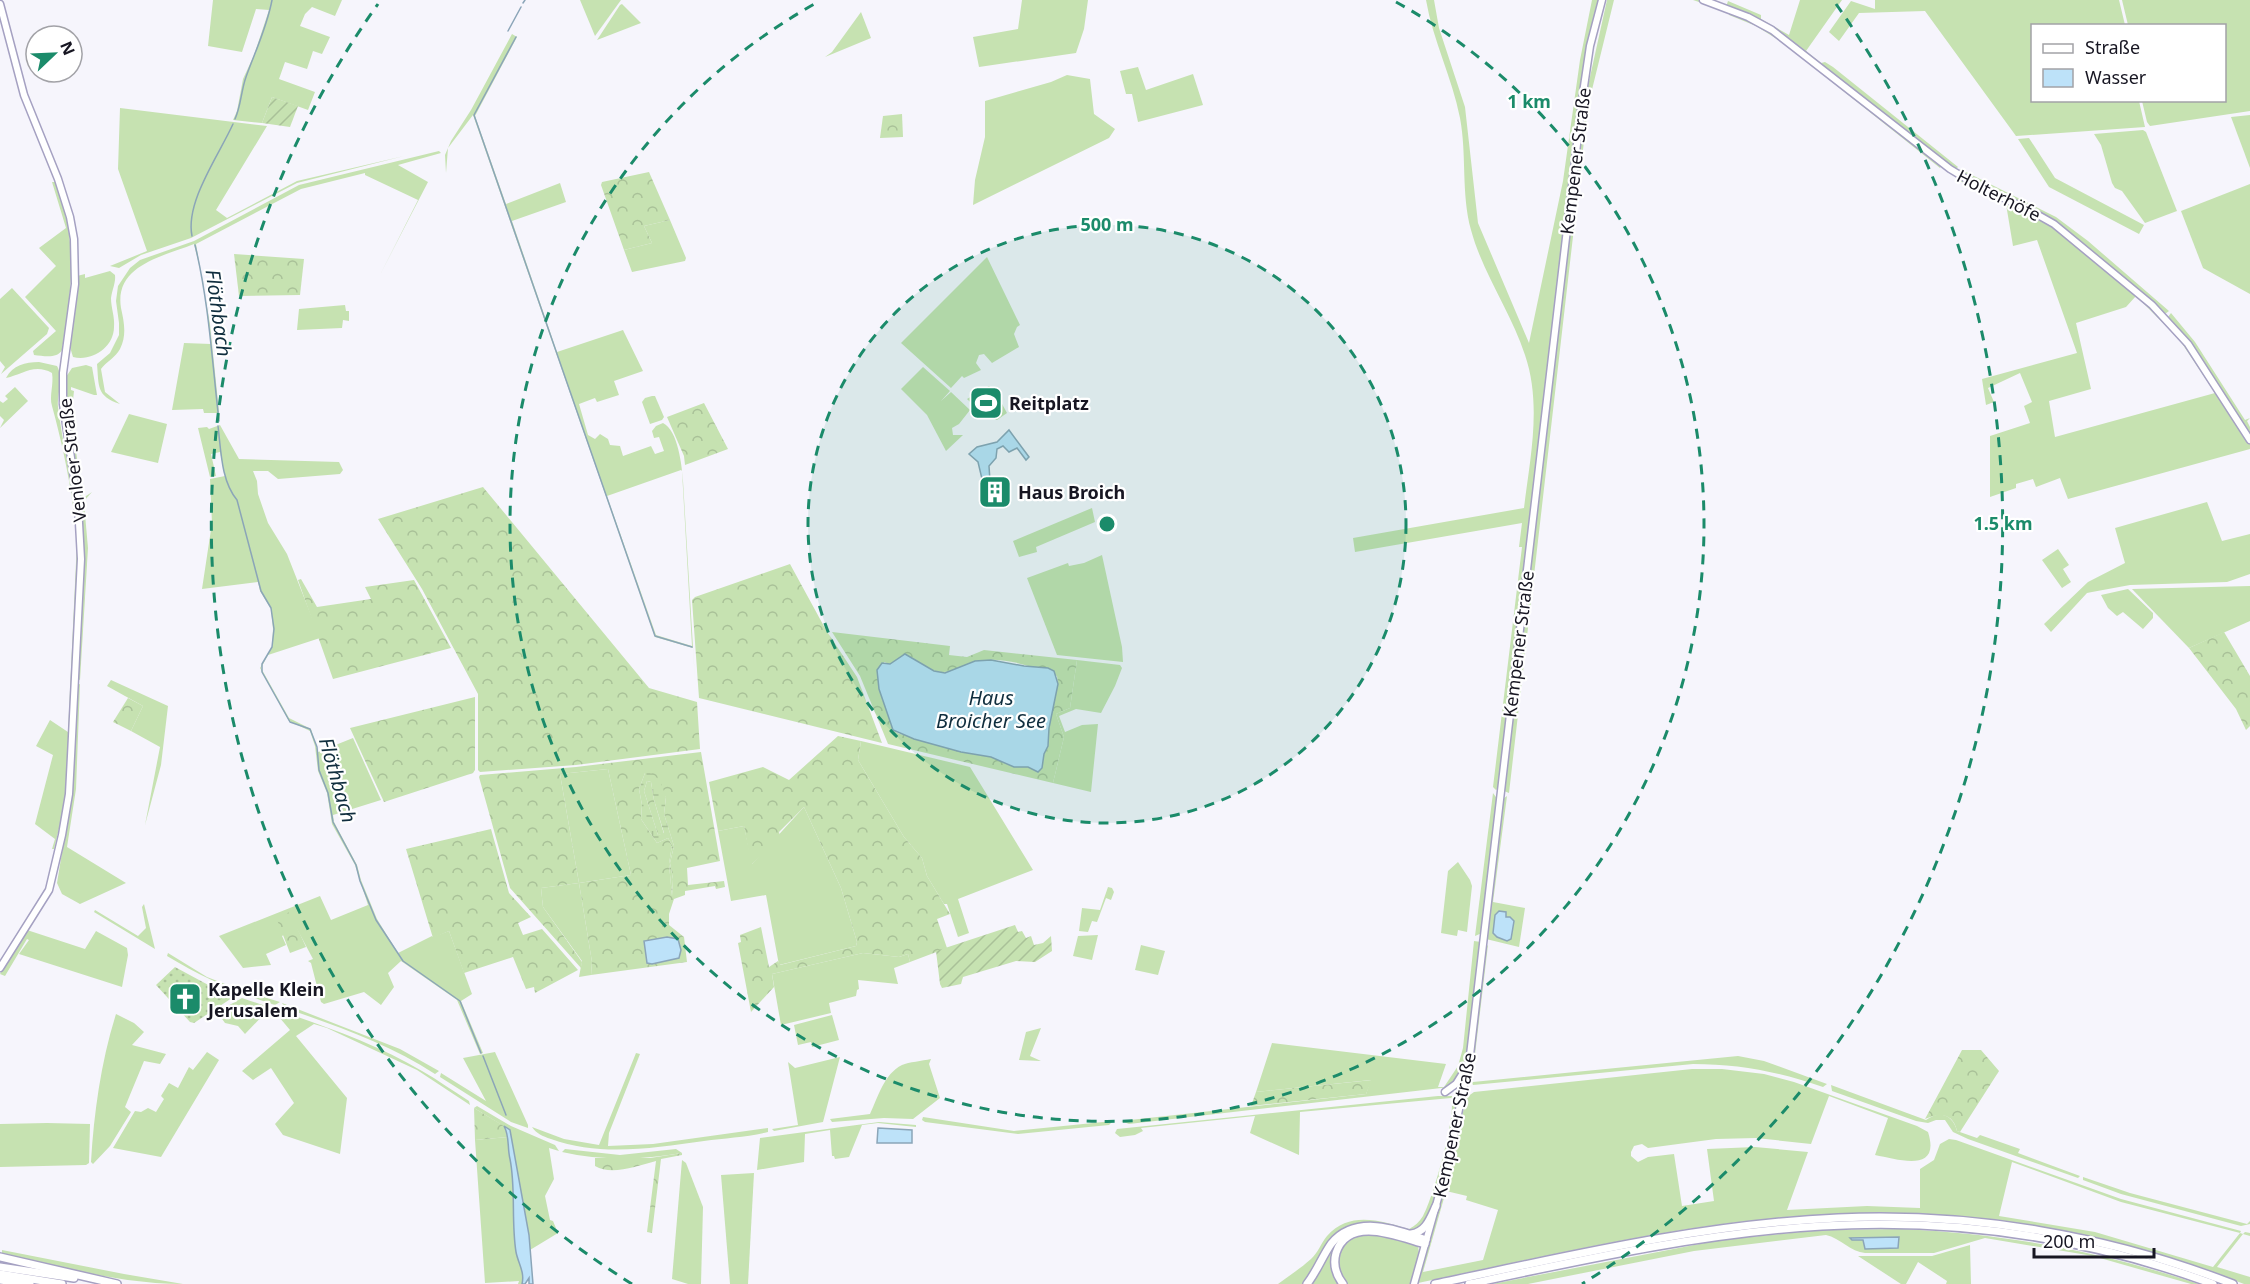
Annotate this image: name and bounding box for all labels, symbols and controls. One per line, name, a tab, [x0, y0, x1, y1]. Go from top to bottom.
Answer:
north arrow	[24, 24, 84, 84]
legend	[2031, 24, 2226, 102]
text: Straße	[2085, 35, 2140, 59]
text: N	[55, 38, 80, 58]
text: Wasser	[2085, 65, 2147, 89]
street label: Kempener Straße	[1554, 86, 1596, 236]
text: 1 km	[1507, 89, 1551, 113]
street label: Holterhöfe	[1953, 164, 2045, 226]
text: 500 m	[1080, 212, 1134, 236]
water label: Flöthbach	[200, 268, 238, 358]
sports icon: Reitplatz	[968, 385, 1004, 421]
place label: Reitplatz	[1009, 391, 1089, 415]
street label: Venloer Straße	[52, 397, 92, 523]
building icon: Haus Broich	[977, 474, 1013, 510]
place label: Haus Broich	[1018, 480, 1125, 504]
text: 1.5 km	[1973, 511, 2033, 535]
centre of rings	[1097, 514, 1117, 534]
street label: Kempener Straße	[1497, 569, 1539, 719]
water label: Haus Broicher See	[936, 684, 1046, 734]
water label: Flöthbach	[313, 734, 363, 826]
place label: Kapelle Klein Jerusalem	[206, 977, 324, 1022]
church icon: Kapelle Klein Jerusalem	[167, 981, 203, 1017]
street label: Kempener Straße	[1427, 1050, 1481, 1200]
scale bar	[2034, 1221, 2154, 1259]
text: 200 m	[2043, 1229, 2095, 1253]

